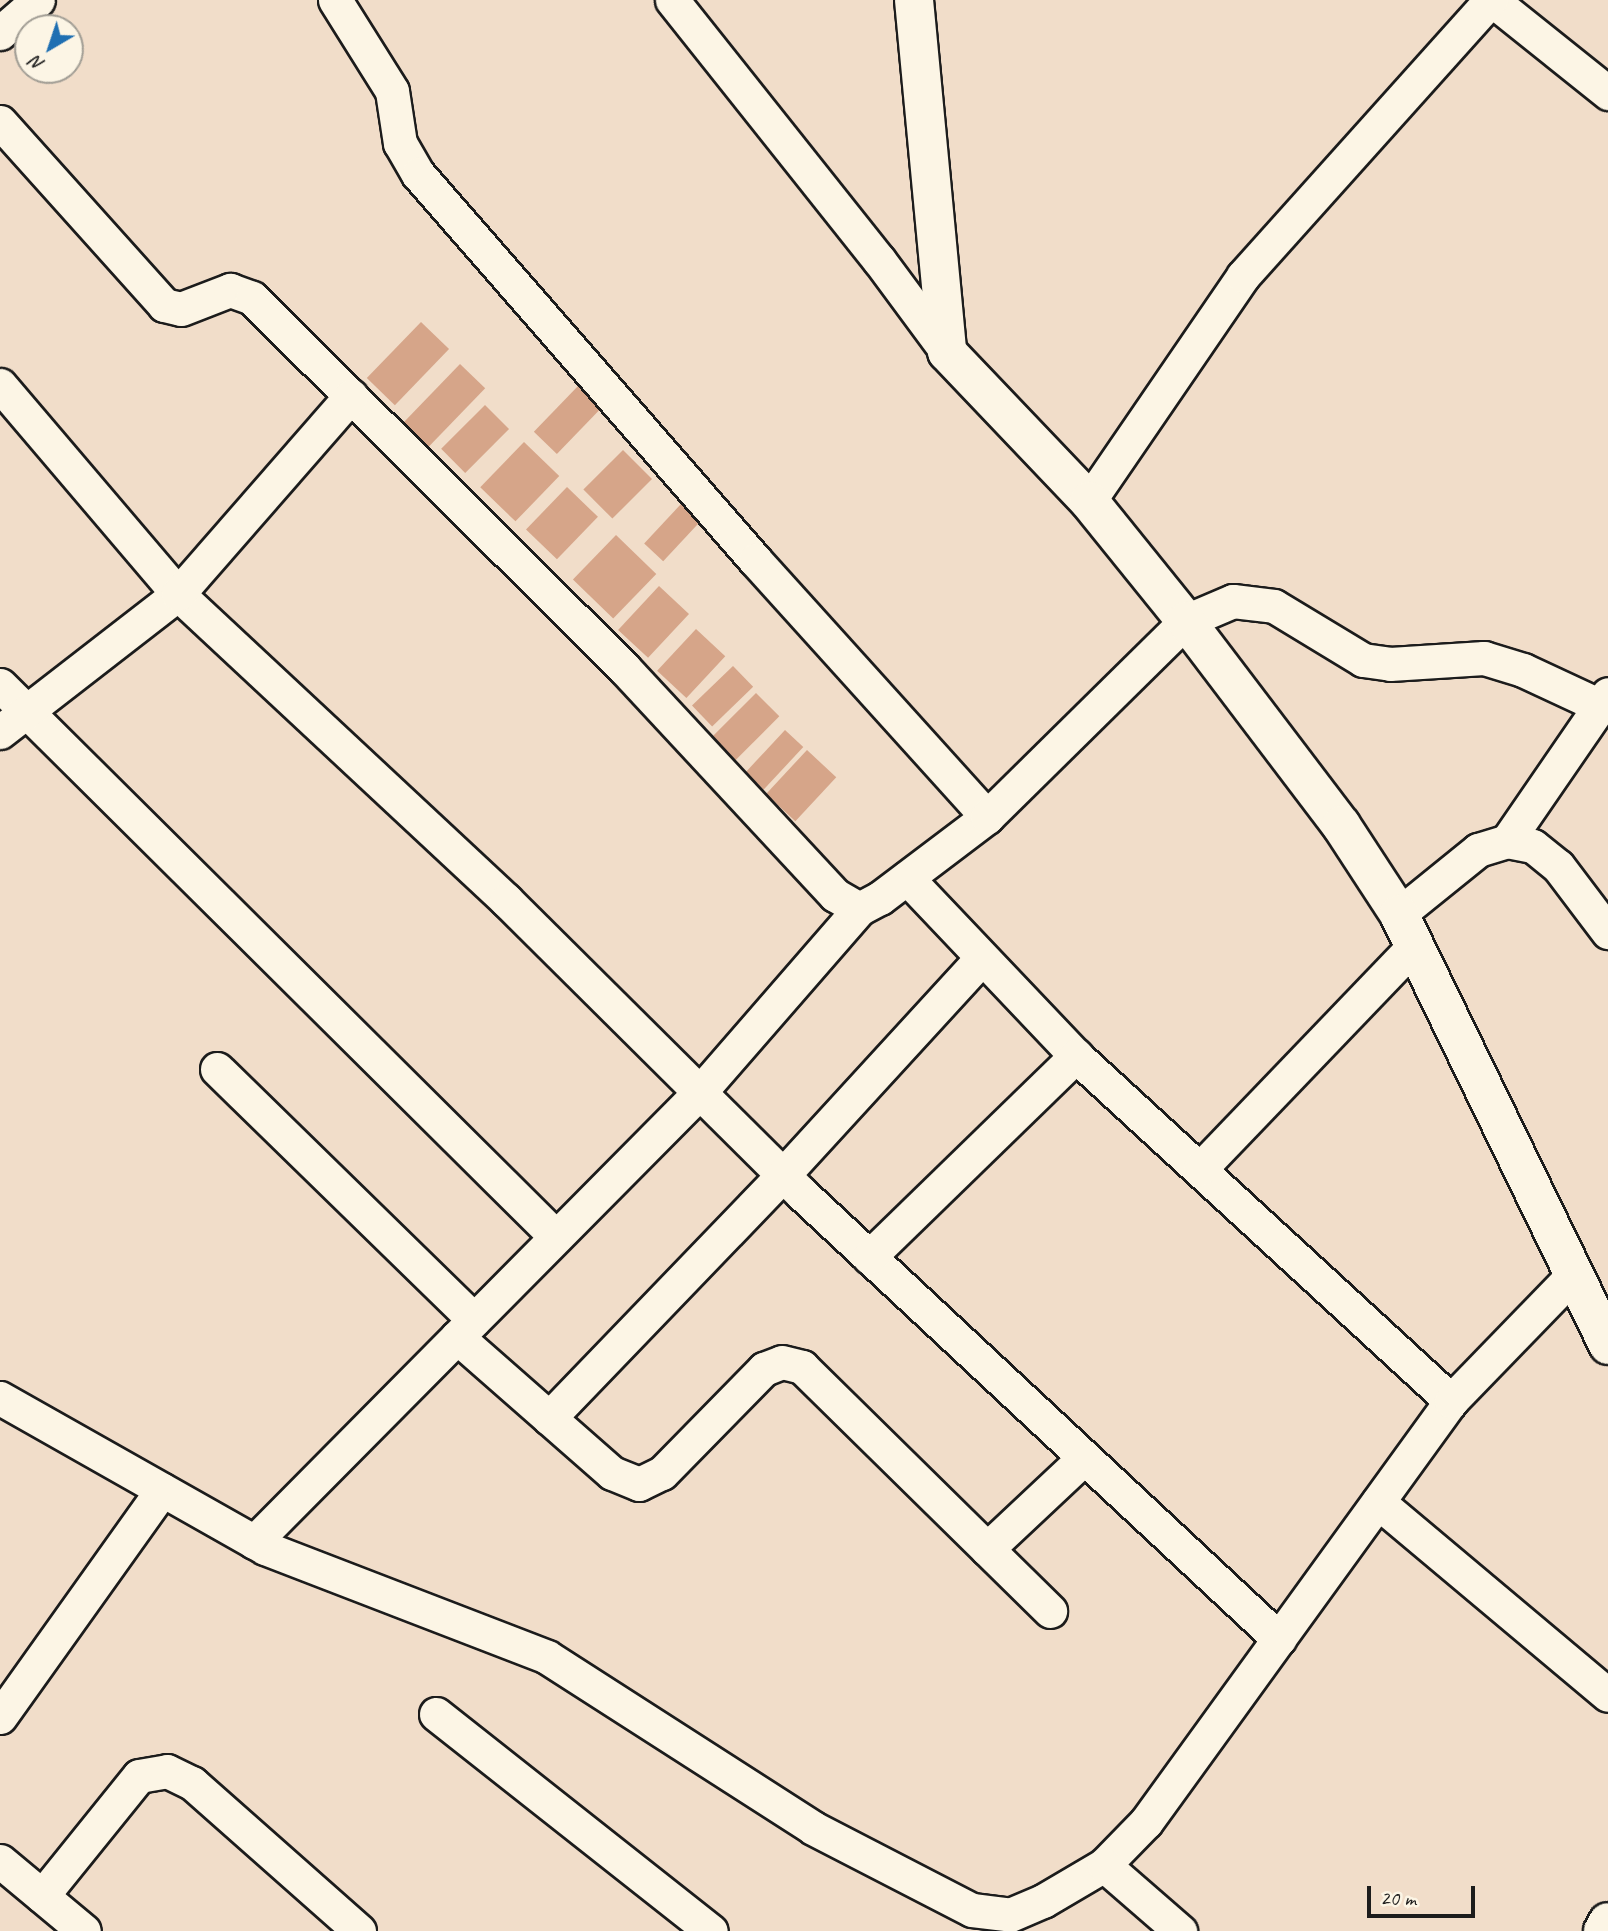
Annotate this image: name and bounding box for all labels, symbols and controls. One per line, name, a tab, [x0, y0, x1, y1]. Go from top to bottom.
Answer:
north arrow	[14, 14, 84, 84]
text: N	[25, 51, 49, 77]
scale bar	[1370, 1871, 1478, 1915]
text: 20 m	[1380, 1885, 1416, 1911]

